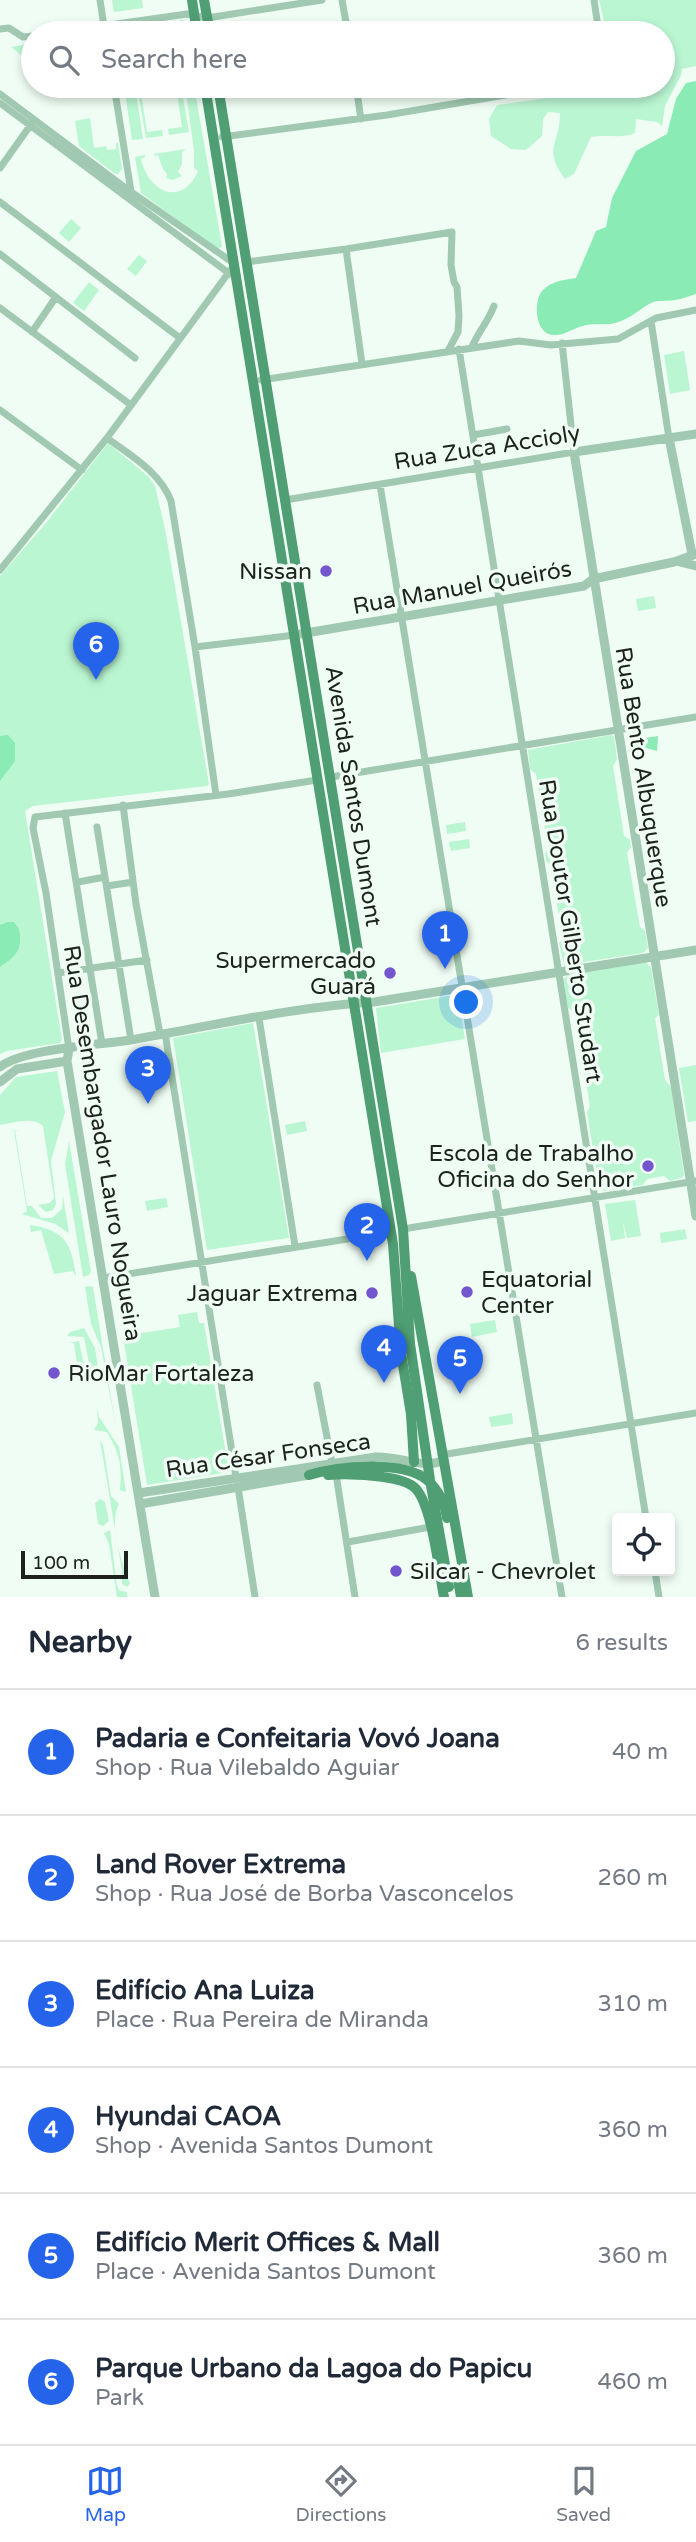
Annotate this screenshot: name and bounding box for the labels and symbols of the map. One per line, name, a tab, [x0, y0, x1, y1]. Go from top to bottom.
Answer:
street label: Rua Zuca Accioly	[392, 419, 582, 477]
street label: Rua Manuel Queirós	[351, 555, 574, 621]
place label: Nissan	[239, 558, 312, 586]
marker: Nissan	[318, 563, 334, 579]
pin: 6	[73, 622, 119, 680]
street label: Rua Bento Albuquerque	[609, 645, 677, 909]
street label: Avenida Santos Dumont	[319, 664, 387, 929]
street label: Rua Doutor Gilberto Studart	[532, 777, 608, 1085]
pin: 1	[422, 911, 468, 969]
street label: Rua Desembargador Lauro Nogueira	[57, 943, 147, 1343]
place label: Supermercado Guará	[215, 947, 376, 1001]
marker: Supermercado Guará	[382, 965, 398, 981]
your location	[449, 985, 483, 1019]
pin: 3	[125, 1046, 171, 1104]
place label: Escola de Trabalho Oficina do Senhor	[429, 1140, 634, 1194]
marker: Escola de Trabalho Oficina do Senhor	[640, 1158, 656, 1174]
pin: 2	[344, 1203, 390, 1261]
place label: Equatorial Center	[481, 1266, 592, 1320]
place label: Jaguar Extrema	[187, 1280, 358, 1308]
marker: Equatorial Center	[459, 1284, 475, 1300]
marker: Jaguar Extrema	[364, 1285, 380, 1301]
pin: 4	[361, 1325, 407, 1383]
pin: 5	[437, 1336, 483, 1394]
place label: RioMar Fortaleza	[68, 1360, 254, 1388]
marker: RioMar Fortaleza	[46, 1365, 62, 1381]
street label: Rua César Fonseca	[164, 1428, 373, 1484]
scale bar	[21, 1548, 128, 1580]
place label: Silcar - Chevrolet	[410, 1558, 596, 1586]
marker: Silcar - Chevrolet	[388, 1563, 404, 1579]

